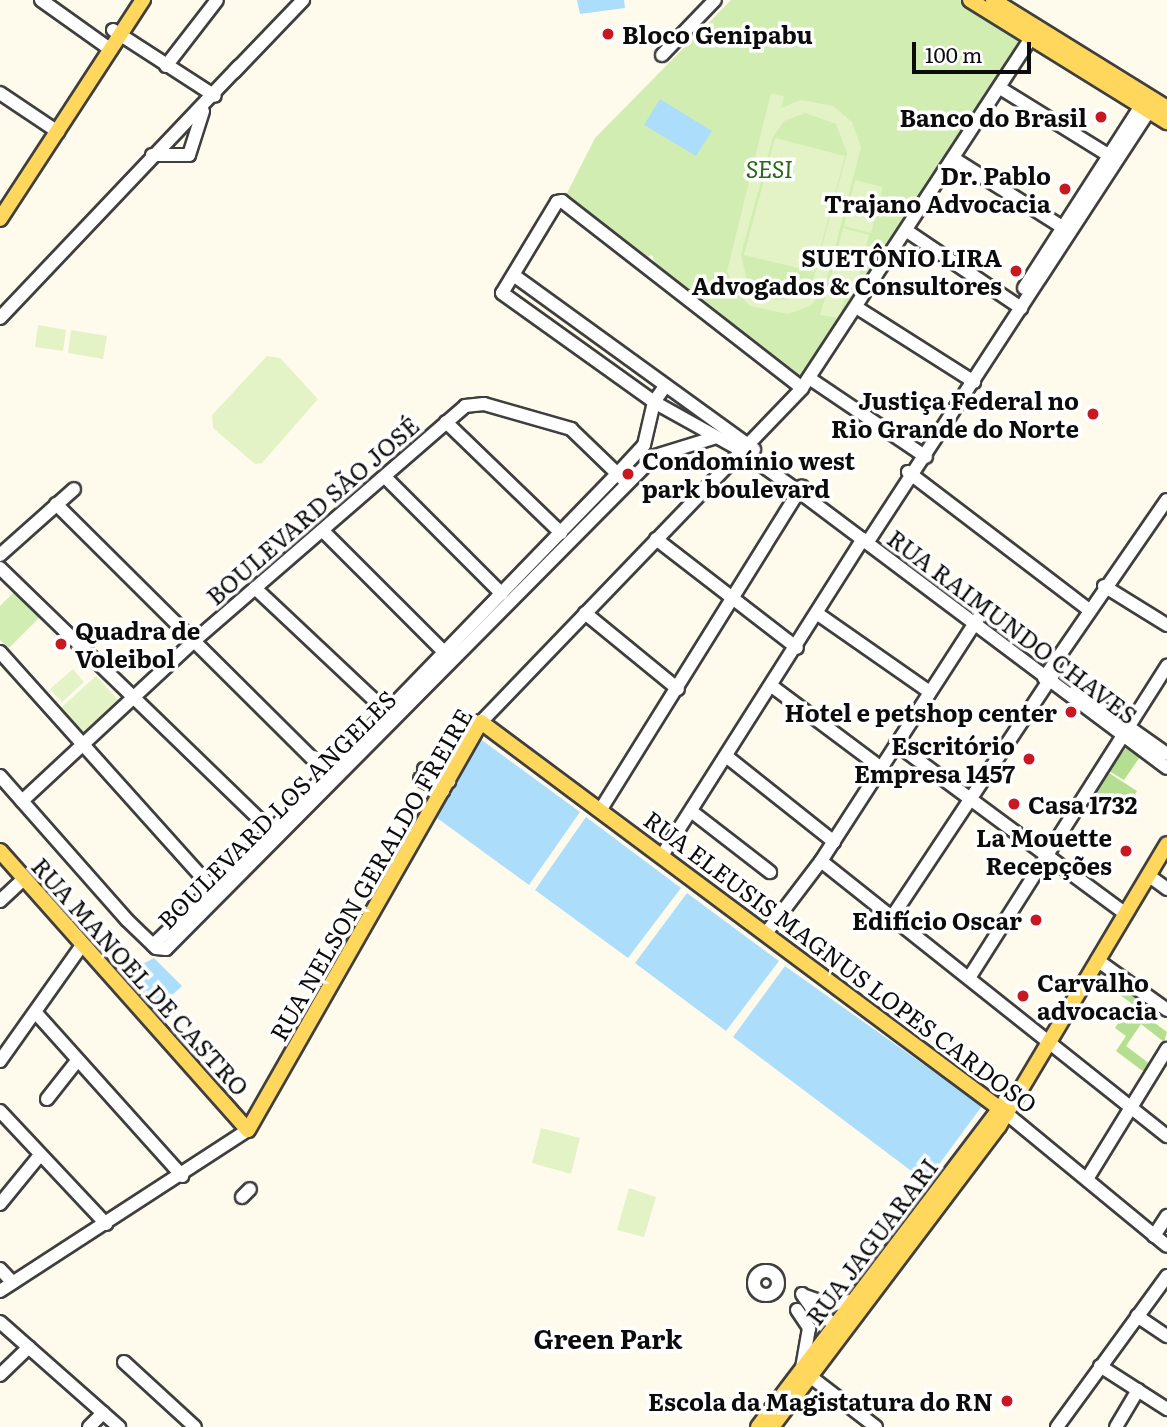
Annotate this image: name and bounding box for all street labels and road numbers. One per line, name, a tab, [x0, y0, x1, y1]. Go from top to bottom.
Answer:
street label: BOULEVARD SÃO JOSÉ	[200, 410, 424, 610]
street label: RUA RAIMUNDO CHAVES	[883, 523, 1143, 729]
street label: BOULEVARD LOS ANGELES	[151, 684, 401, 934]
street label: RUA NELSON GERALDO FREIRE	[263, 703, 477, 1045]
street label: RUA ELEUSIS MAGNUS LOPES CARDOSO	[639, 804, 1043, 1118]
street label: RUA MANOEL DE CASTRO	[27, 851, 255, 1101]
street label: RUA JAGUARARI	[799, 1152, 943, 1330]

